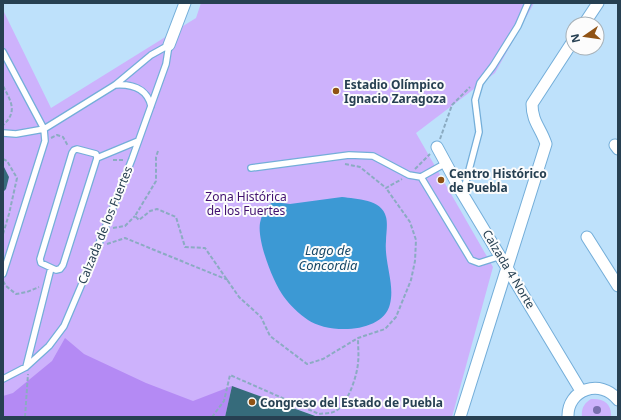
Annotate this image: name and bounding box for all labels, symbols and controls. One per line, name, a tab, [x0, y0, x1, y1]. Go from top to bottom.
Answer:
north arrow	[565, 16, 605, 56]
text: N	[566, 32, 583, 44]
place label: Estadio Olímpico Ignacio Zaragoza	[344, 76, 446, 107]
marker: Estadio Olímpico Ignacio Zaragoza	[331, 86, 341, 96]
street label: Calzada de los Fuertes	[74, 163, 137, 286]
place label: Centro Histórico de Puebla	[449, 165, 547, 196]
marker: Centro Histórico de Puebla	[436, 175, 446, 185]
park label: Zona Histórica de los Fuertes	[205, 188, 287, 219]
street label: Calzada 4 Norte	[479, 226, 539, 312]
water label: Lago de Concordia	[299, 241, 358, 274]
place label: Congreso del Estado de Puebla	[260, 394, 443, 411]
marker: Congreso del Estado de Puebla	[247, 397, 257, 407]

